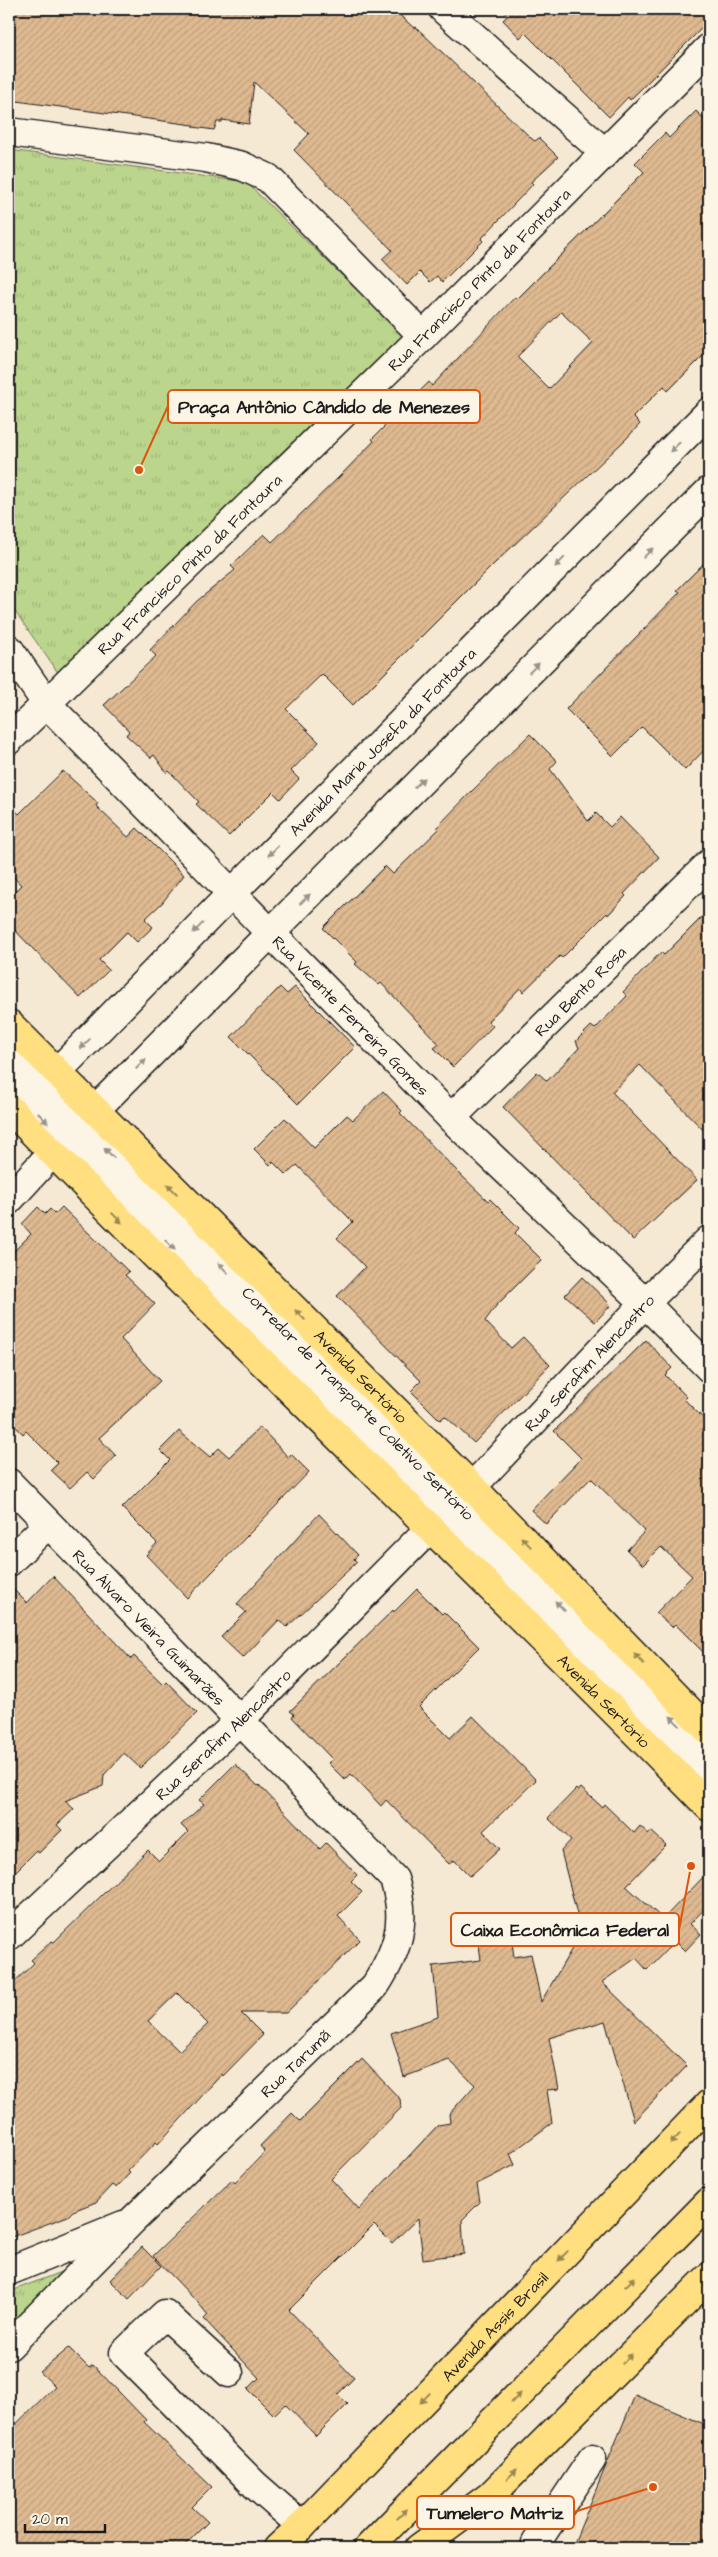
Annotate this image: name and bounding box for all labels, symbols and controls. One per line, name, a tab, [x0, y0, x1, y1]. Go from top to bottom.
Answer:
street label: Rua Francisco Pinto da Fontoura	[383, 184, 576, 376]
callout: Praça Antônio Cândido de Menezes	[168, 390, 480, 423]
text: Praça Antônio Cândido de Menezes	[178, 395, 470, 420]
one-way arrow	[669, 440, 681, 452]
street label: Rua Francisco Pinto da Fontoura	[93, 469, 287, 660]
one-way arrow	[642, 547, 654, 559]
one-way arrow	[555, 556, 567, 568]
street label: Avenida Maria Josefa da Fontoura	[285, 643, 481, 841]
one-way arrow	[528, 662, 540, 674]
one-way arrow	[413, 778, 425, 790]
one-way arrow	[267, 845, 279, 857]
one-way arrow	[299, 893, 311, 905]
one-way arrow	[192, 921, 204, 933]
street label: Rua Vicente Ferreira Gomes	[267, 931, 433, 1101]
street label: Rua Bento Rosa	[530, 942, 631, 1042]
one-way arrow	[79, 1038, 91, 1050]
one-way arrow	[135, 1058, 147, 1070]
one-way arrow	[37, 1112, 49, 1124]
one-way arrow	[103, 1147, 115, 1159]
one-way arrow	[166, 1183, 178, 1195]
one-way arrow	[110, 1212, 122, 1224]
one-way arrow	[164, 1239, 176, 1251]
one-way arrow	[217, 1262, 229, 1274]
street label: Corredor de Transporte Coletivo Sertório	[237, 1282, 479, 1525]
street label: Rua Serafim Alencastro	[520, 1290, 660, 1436]
one-way arrow	[294, 1310, 306, 1322]
street label: Avenida Sertório	[309, 1325, 412, 1428]
one-way arrow	[520, 1536, 532, 1548]
street label: Rua Álvaro Vieira Guimarães	[67, 1545, 230, 1711]
one-way arrow	[554, 1600, 566, 1612]
street label: Avenida Sertório	[552, 1650, 655, 1753]
one-way arrow	[633, 1653, 645, 1665]
street label: Rua Serafim Alencastro	[151, 1665, 296, 1806]
one-way arrow	[669, 1715, 681, 1727]
callout: Caixa Econômica Federal	[451, 1913, 679, 1946]
text: Caixa Econômica Federal	[461, 1918, 669, 1943]
street label: Rua Tarumã	[256, 2025, 336, 2103]
one-way arrow	[669, 2133, 681, 2145]
one-way arrow	[557, 2249, 569, 2261]
street label: Avenida Assis Brasil	[437, 2267, 554, 2387]
one-way arrow	[624, 2277, 636, 2289]
one-way arrow	[620, 2354, 632, 2366]
one-way arrow	[420, 2392, 432, 2404]
one-way arrow	[510, 2392, 522, 2404]
one-way arrow	[505, 2468, 517, 2480]
callout: Tumelero Matriz	[417, 2496, 574, 2529]
text: Tumelero Matriz	[426, 2501, 565, 2526]
scale bar	[25, 2502, 105, 2534]
one-way arrow	[396, 2508, 408, 2520]
text: 20 m	[32, 2509, 68, 2530]

